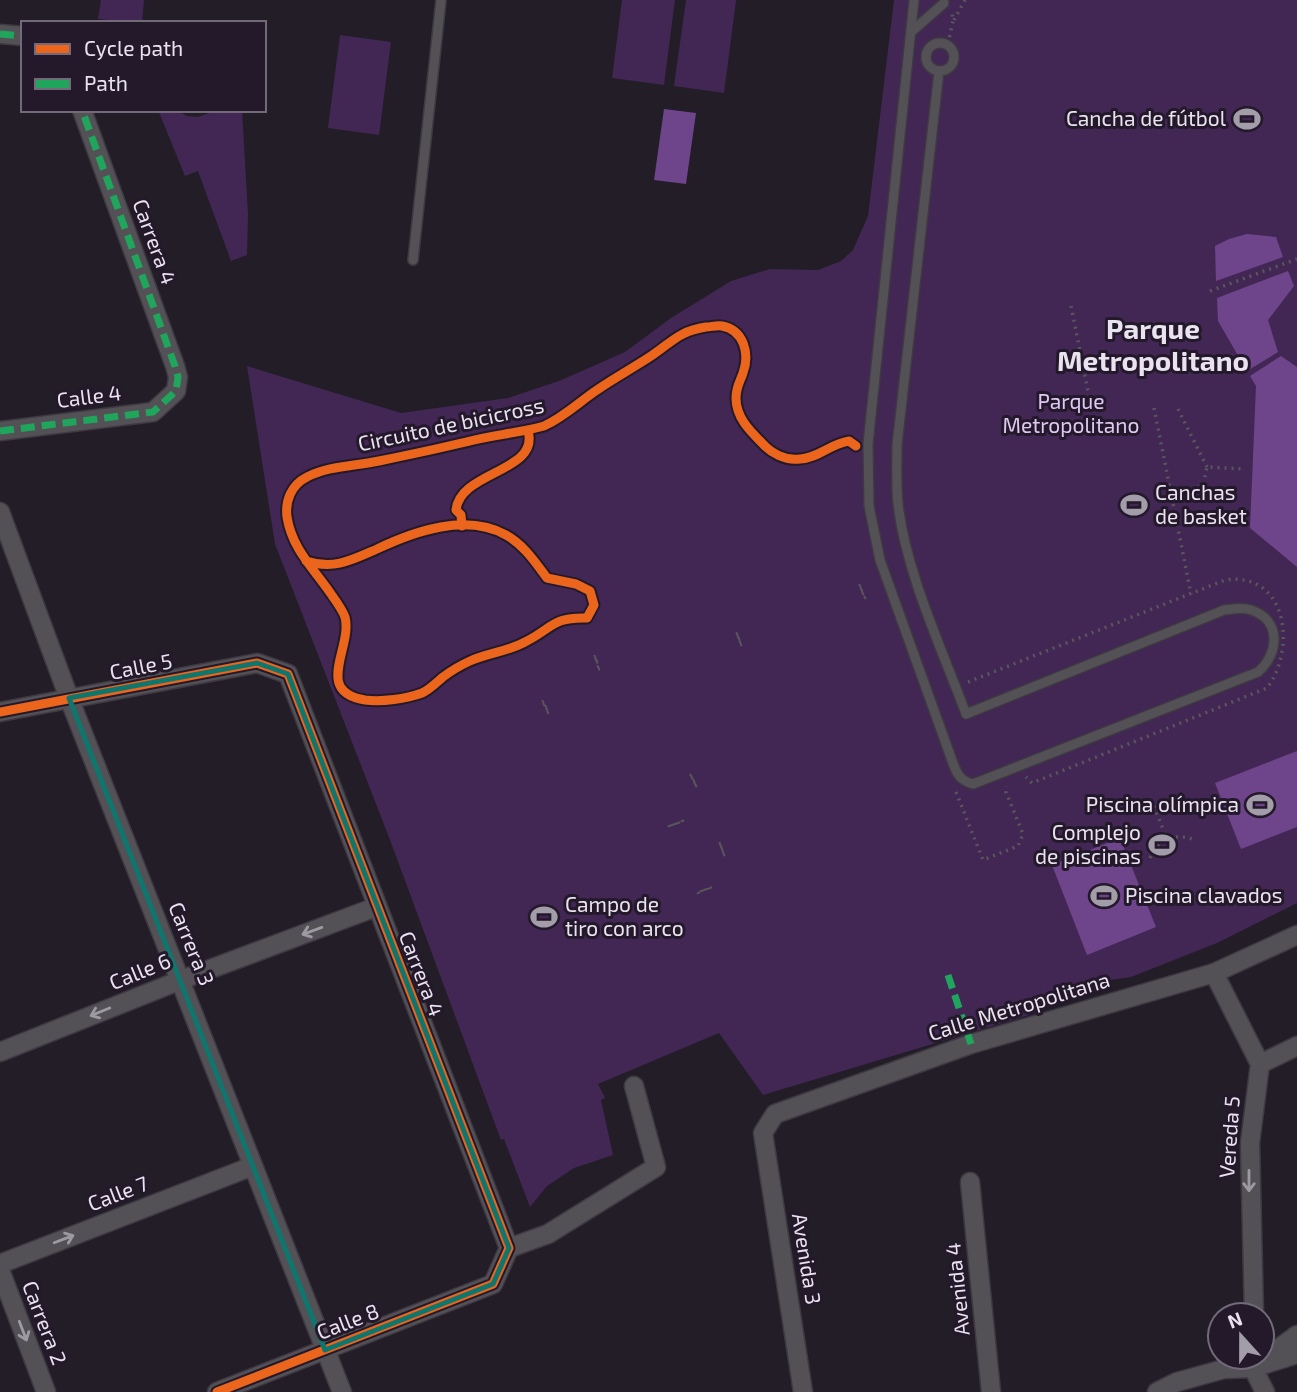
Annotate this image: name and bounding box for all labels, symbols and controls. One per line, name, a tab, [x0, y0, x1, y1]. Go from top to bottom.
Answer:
legend	[21, 21, 266, 112]
text: Cycle path	[84, 35, 183, 60]
text: Path	[84, 70, 128, 95]
sports icon: Cancha de fútbol	[1232, 104, 1262, 134]
place label: Cancha de fútbol	[1066, 105, 1227, 130]
street label: Carrera 4	[128, 195, 182, 288]
district label: Parque Metropolitano	[1057, 311, 1249, 377]
street label: Calle 4	[55, 379, 123, 412]
park label: Parque Metropolitano	[1003, 388, 1139, 437]
street label: Circuito de bicicross	[355, 392, 546, 455]
place label: Canchas de basket	[1155, 479, 1247, 528]
sports icon: Canchas de basket	[1119, 490, 1149, 520]
street label: Calle 5	[107, 647, 174, 684]
sports icon: Piscina olímpica	[1245, 790, 1275, 820]
place label: Piscina olímpica	[1086, 791, 1239, 816]
place label: Complejo de piscinas	[1035, 819, 1141, 868]
sports icon: Complejo de piscinas	[1147, 830, 1177, 860]
sports icon: Piscina clavados	[1089, 881, 1119, 911]
place label: Piscina clavados	[1125, 882, 1282, 907]
place label: Campo de tiro con arco	[565, 891, 684, 940]
street label: Carrera 3	[164, 898, 220, 989]
sports icon: Campo de tiro con arco	[529, 902, 559, 932]
one-way arrow	[302, 925, 324, 938]
street label: Carrera 4	[395, 927, 450, 1019]
street label: Calle 6	[105, 947, 174, 994]
street label: Calle Metropolitana	[925, 966, 1112, 1045]
one-way arrow	[90, 1007, 111, 1020]
street label: Vereda 5	[1213, 1095, 1244, 1179]
one-way arrow	[1242, 1169, 1256, 1192]
street label: Calle 7	[84, 1170, 151, 1216]
street label: Avenida 3	[788, 1211, 827, 1306]
one-way arrow	[52, 1232, 74, 1245]
street label: Avenida 4	[939, 1241, 974, 1337]
street label: Carrera 2	[18, 1277, 73, 1368]
street label: Calle 8	[313, 1297, 382, 1344]
north arrow	[1206, 1301, 1276, 1371]
text: N	[1224, 1306, 1245, 1333]
one-way arrow	[18, 1320, 30, 1342]

